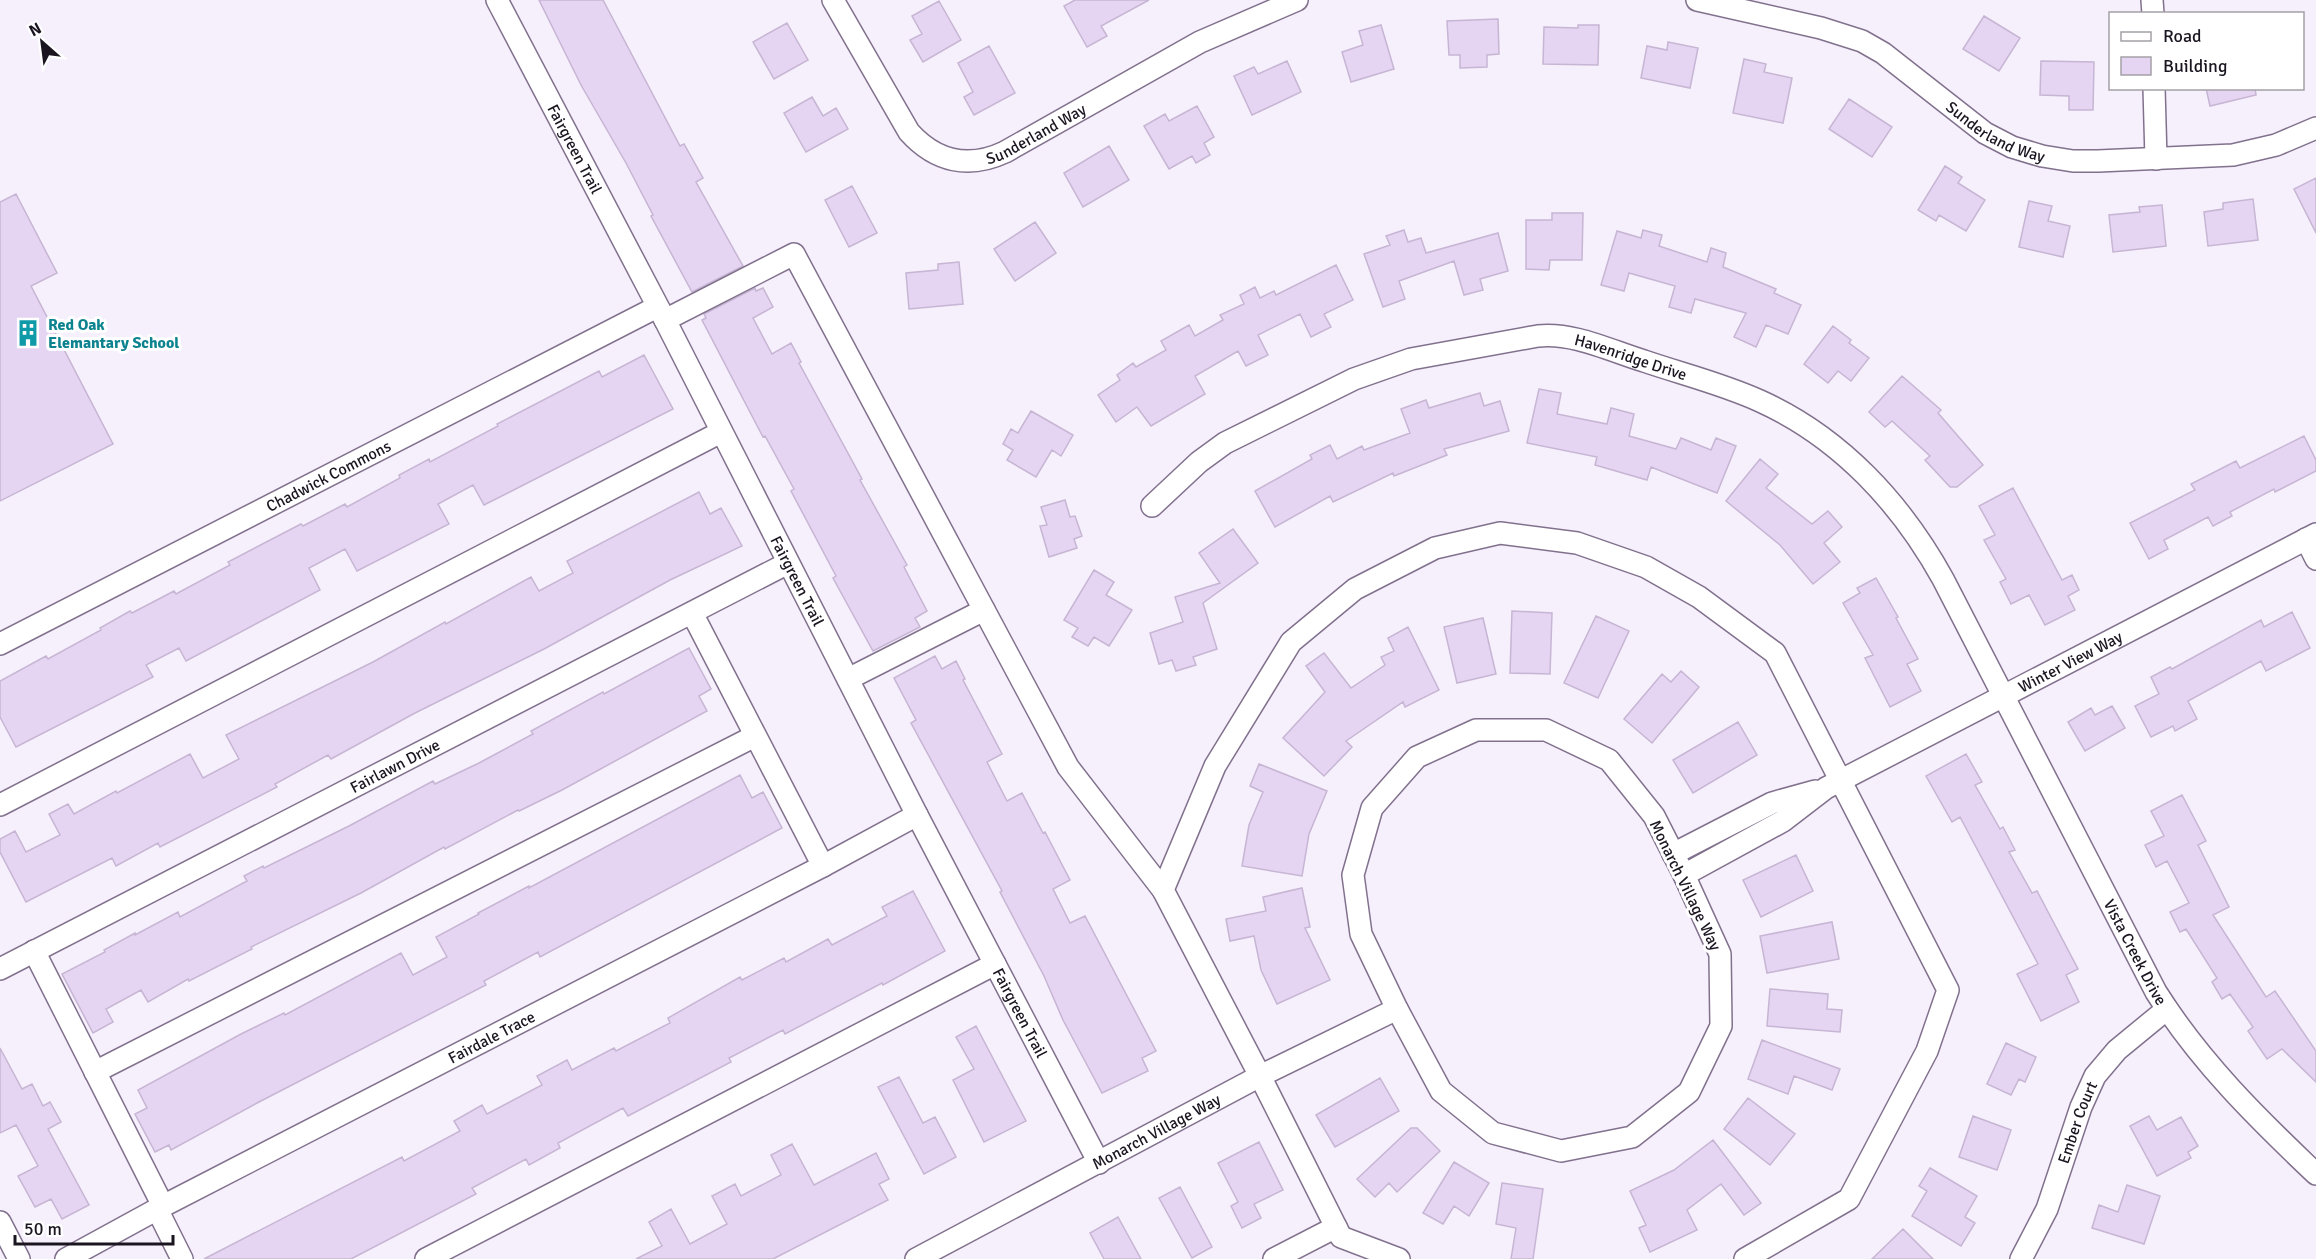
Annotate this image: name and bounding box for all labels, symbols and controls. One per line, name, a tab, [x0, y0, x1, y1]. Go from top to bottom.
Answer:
north arrow	[12, 12, 72, 72]
legend	[2109, 12, 2304, 90]
text: N	[26, 18, 45, 41]
text: Road	[2163, 25, 2202, 47]
text: Building	[2163, 55, 2227, 77]
street label: Sunderland Way	[1942, 97, 2048, 167]
street label: Sunderland Way	[984, 99, 1090, 169]
street label: Fairgreen Trail	[542, 101, 606, 198]
place label: Red Oak Elemantary School	[48, 315, 179, 353]
building icon: Red Oak Elemantary School	[13, 318, 43, 348]
street label: Havenridge Drive	[1572, 330, 1689, 385]
street label: Chadwick Commons	[263, 436, 395, 517]
street label: Fairgreen Trail	[766, 533, 828, 630]
street label: Winter View Way	[2015, 627, 2127, 698]
street label: Fairlawn Drive	[347, 735, 444, 798]
street label: Monarch Village Way	[1645, 817, 1726, 954]
street label: Vista Creek Drive	[2099, 896, 2171, 1009]
street label: Fairgreen Trail	[988, 965, 1051, 1062]
street label: Fairdale Trace	[445, 1007, 539, 1068]
street label: Ember Court	[2054, 1078, 2102, 1166]
street label: Monarch Village Way	[1089, 1090, 1225, 1175]
scale bar	[15, 1208, 172, 1246]
text: 50 m	[24, 1218, 62, 1240]

